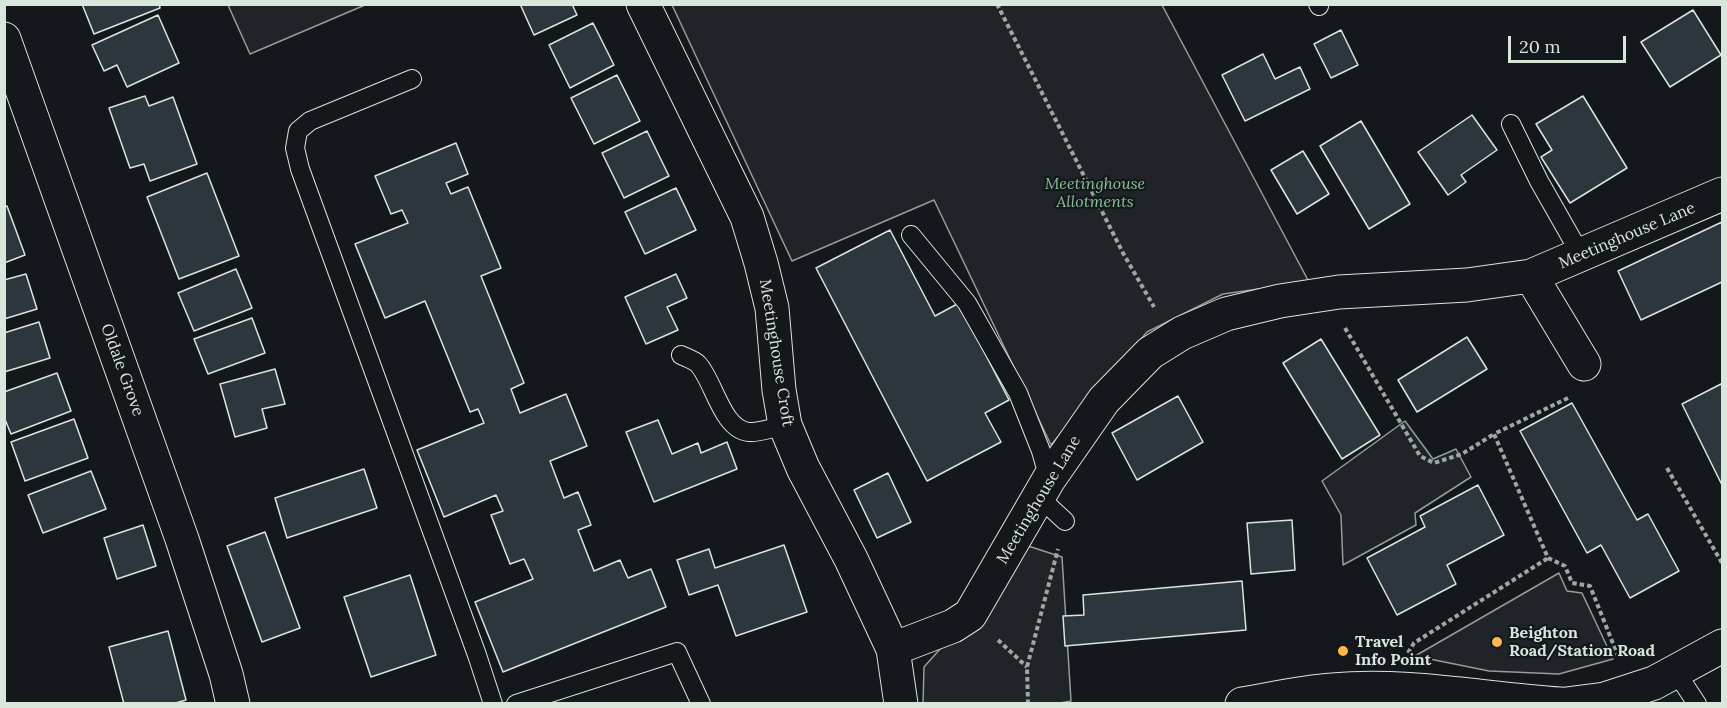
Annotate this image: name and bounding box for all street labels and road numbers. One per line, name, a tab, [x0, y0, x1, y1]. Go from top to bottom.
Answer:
street label: Meetinghouse Lane	[1556, 199, 1698, 273]
street label: Meetinghouse Croft	[755, 278, 797, 428]
street label: Oldale Grove	[96, 321, 148, 419]
street label: Meetinghouse Lane	[993, 432, 1085, 568]

